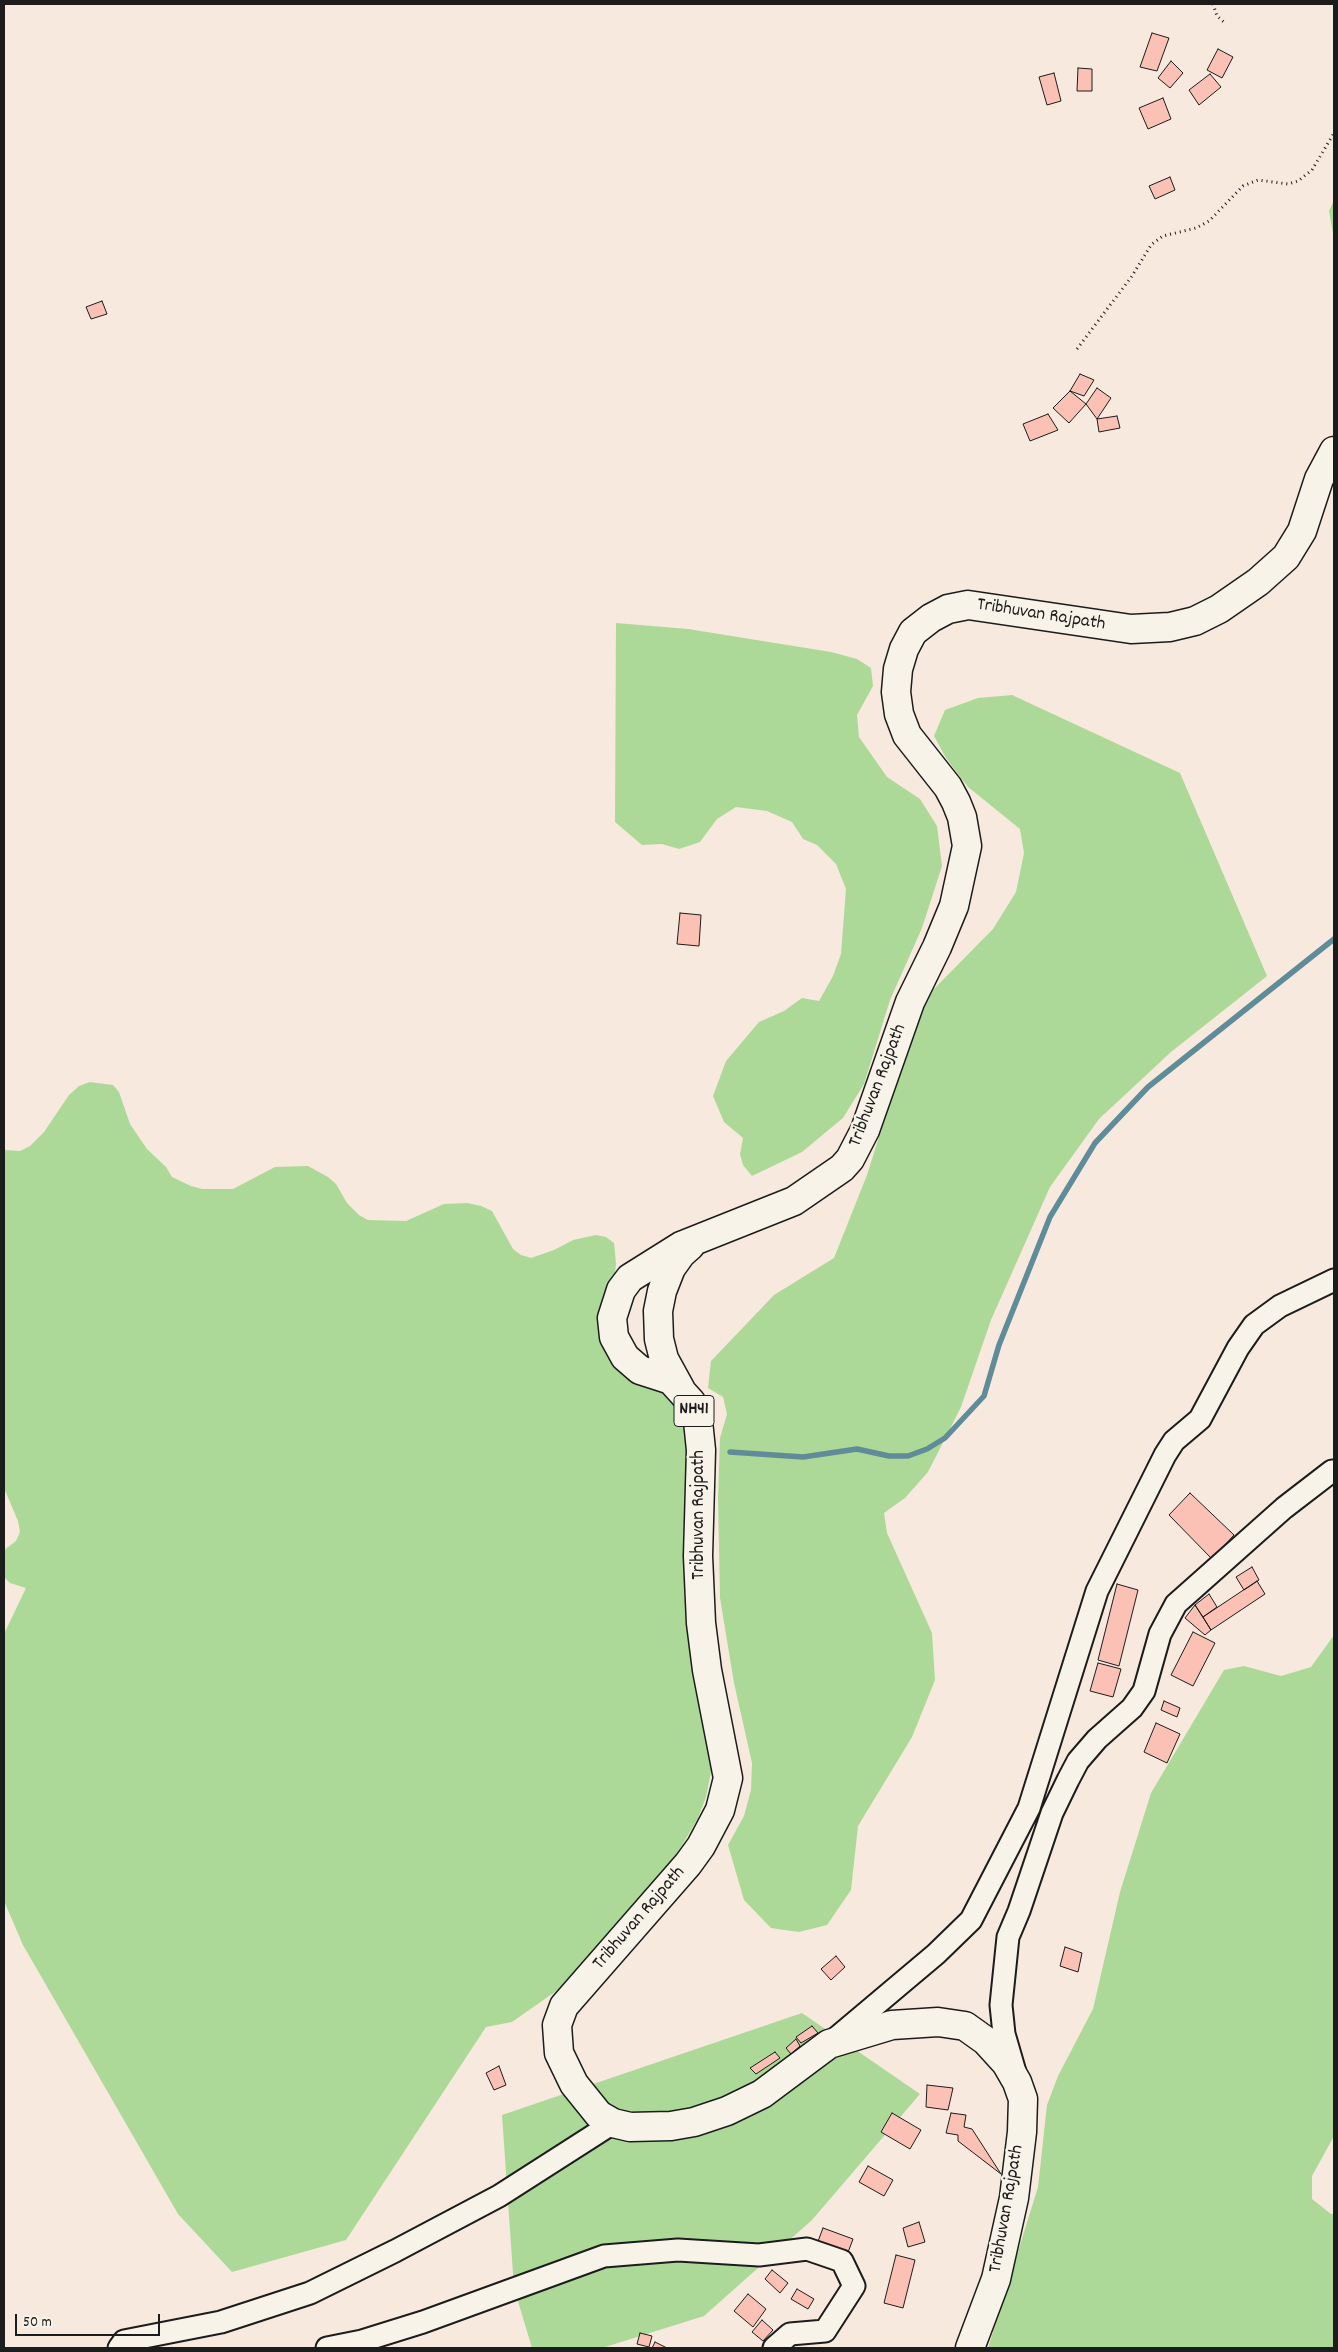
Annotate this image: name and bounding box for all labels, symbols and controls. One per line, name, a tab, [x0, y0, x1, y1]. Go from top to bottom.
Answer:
street label: Tribhuvan Rajpath	[975, 595, 1107, 637]
street label: Tribhuvan Rajpath	[845, 1021, 913, 1151]
road number: NH41	[674, 1395, 714, 1426]
street label: Tribhuvan Rajpath	[689, 1450, 711, 1580]
street label: Tribhuvan Rajpath	[589, 1863, 691, 1975]
street label: Tribhuvan Rajpath	[986, 2143, 1030, 2275]
scale bar	[18, 2304, 162, 2336]
text: 50 m	[23, 2312, 52, 2334]

